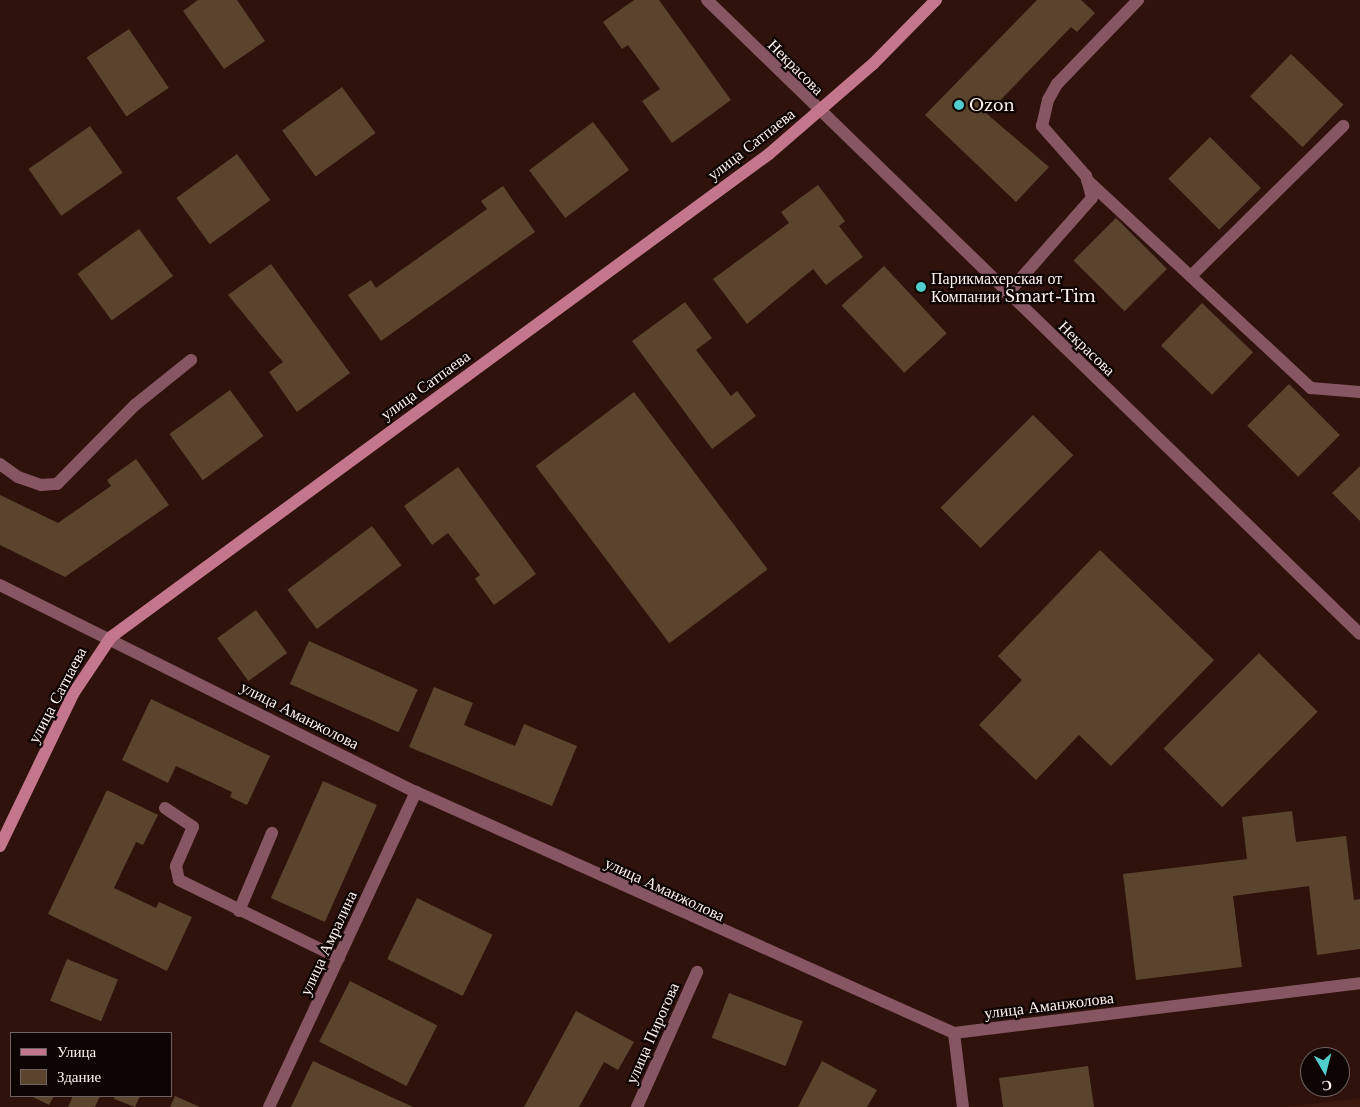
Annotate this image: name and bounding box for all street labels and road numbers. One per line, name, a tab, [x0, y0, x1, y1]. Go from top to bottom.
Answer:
street label: Некрасова	[764, 35, 828, 99]
street label: улица Сатпаева	[703, 104, 799, 184]
street label: Некрасова	[1055, 316, 1119, 380]
street label: улица Сатпаева	[377, 346, 473, 424]
street label: улица Сатпаева	[24, 644, 90, 746]
street label: улица Аманжолова	[238, 677, 362, 753]
street label: улица Аманжолова	[602, 853, 728, 925]
street label: улица Амралина	[295, 888, 361, 998]
street label: улица Пирогова	[621, 979, 683, 1087]
street label: улица Аманжолова	[983, 988, 1115, 1022]

